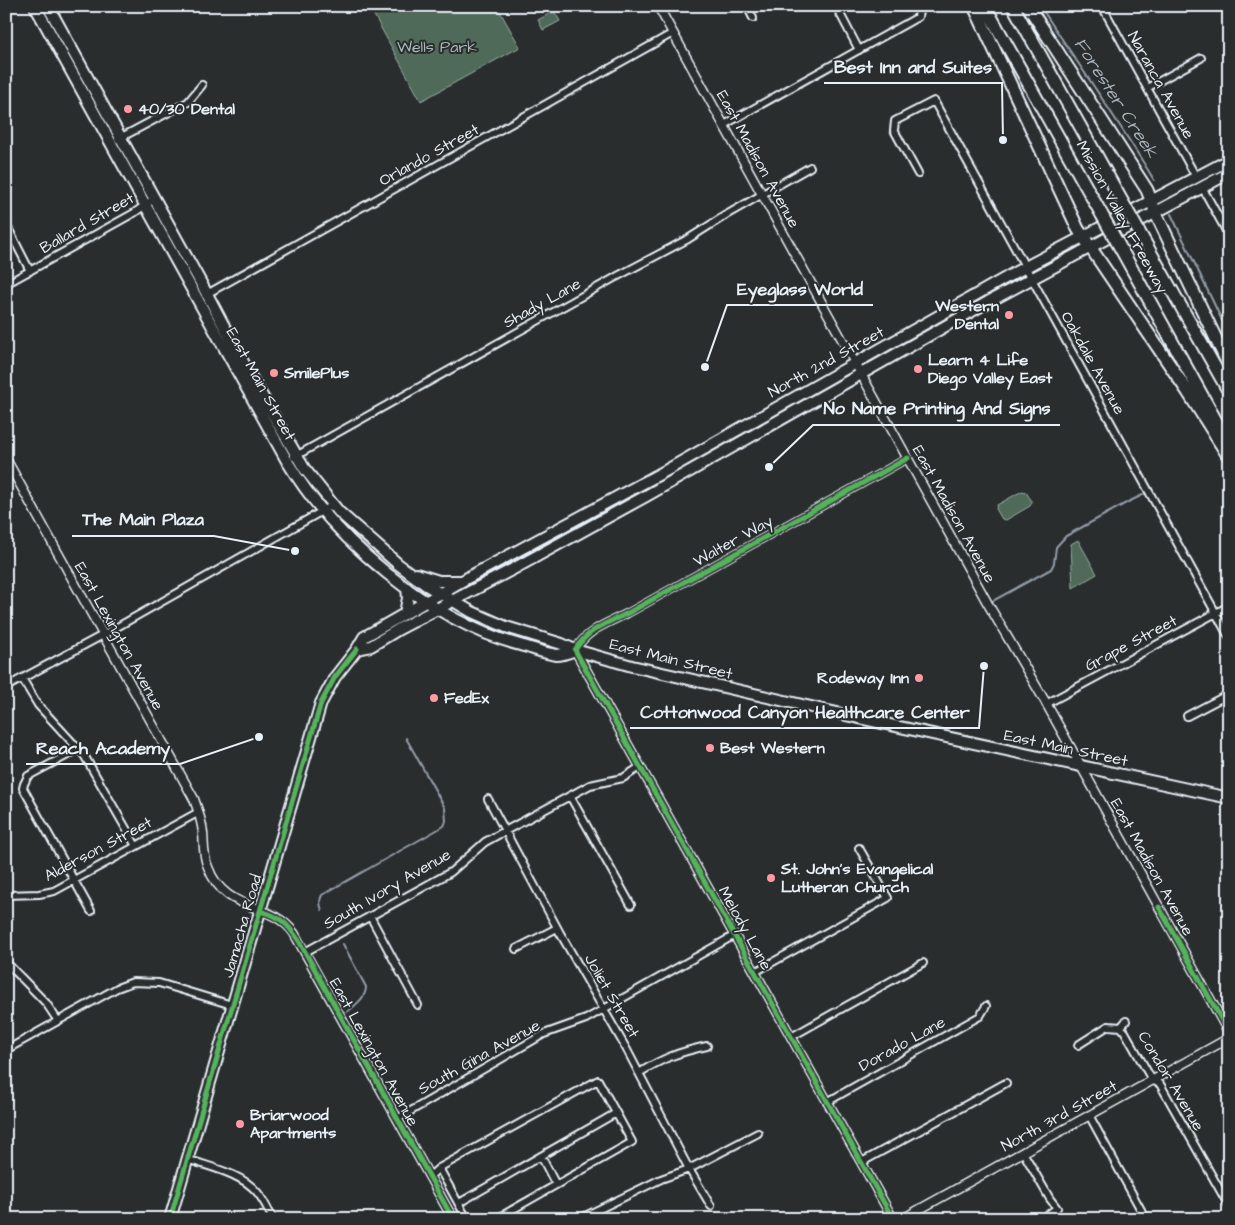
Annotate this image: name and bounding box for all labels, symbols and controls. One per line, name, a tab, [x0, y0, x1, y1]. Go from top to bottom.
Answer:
street label: Naranca Avenue	[1122, 27, 1200, 143]
water label: Forester Creek	[1068, 33, 1165, 164]
park label: Wells Park	[397, 36, 477, 58]
callout: Best Inn and Suites	[824, 50, 1002, 83]
text: Best Inn and Suites	[834, 55, 992, 80]
street label: East Madison Avenue	[711, 86, 805, 232]
place label: 40/30 Dental	[138, 98, 236, 120]
marker: 40/30 Dental	[122, 103, 134, 115]
street label: Orlando Street	[375, 118, 483, 192]
street label: Mission Valley Freeway	[1070, 137, 1173, 298]
street label: Ballard Street	[36, 187, 139, 259]
street label: Shady Lane	[499, 272, 586, 334]
callout: Eyeglass World	[727, 272, 873, 305]
text: Eyeglass World	[737, 277, 864, 303]
place label: Western Dental	[934, 295, 999, 335]
street label: Oakdale Avenue	[1056, 308, 1131, 419]
marker: Western Dental	[1003, 309, 1015, 321]
street label: North 2nd Street	[764, 321, 889, 403]
street label: East Main Street	[221, 324, 301, 445]
place label: Learn 4 Life Diego Valley East	[928, 349, 1053, 391]
place label: SmilePlus	[283, 362, 349, 384]
marker: Learn 4 Life Diego Valley East	[912, 363, 924, 375]
marker: SmilePlus	[268, 367, 280, 379]
callout: No Name Printing And Signs	[813, 392, 1060, 425]
text: No Name Printing And Signs	[823, 396, 1051, 422]
street label: East Madison Avenue	[907, 441, 1001, 587]
callout: The Main Plaza	[72, 503, 214, 536]
text: The Main Plaza	[81, 507, 205, 532]
street label: Walter Way	[689, 510, 778, 573]
street label: East Lexington Avenue	[68, 558, 169, 715]
street label: Grape Street	[1081, 609, 1181, 677]
street label: East Main Street	[607, 633, 735, 685]
place label: Rodeway Inn	[817, 667, 909, 690]
marker: Rodeway Inn	[913, 672, 925, 684]
place label: FedEx	[444, 687, 489, 709]
marker: FedEx	[428, 692, 440, 704]
callout: Cottonwood Canyon Healthcare Center	[630, 695, 979, 728]
text: Cottonwood Canyon Healthcare Center	[640, 700, 970, 726]
street label: East Main Street	[1002, 724, 1130, 772]
callout: Reach Academy	[26, 731, 180, 764]
text: Reach Academy	[36, 736, 170, 762]
place label: Best Western	[720, 737, 825, 759]
marker: Best Western	[704, 742, 716, 754]
street label: East Madison Avenue	[1105, 794, 1199, 940]
street label: Alderson Street	[40, 811, 156, 887]
street label: South Ivory Avenue	[319, 843, 456, 935]
place label: St. John's Evangelical Lutheran Church	[780, 858, 934, 898]
street label: Jamacha Road	[217, 872, 267, 980]
marker: St. John's Evangelical Lutheran Church	[765, 872, 777, 884]
street label: Melody Lane	[712, 882, 777, 975]
street label: Joliet Street	[579, 950, 645, 1042]
street label: East Lexington Avenue	[323, 974, 424, 1131]
street label: Dorado Lane	[855, 1011, 950, 1077]
street label: South Gina Avenue	[414, 1014, 544, 1100]
street label: Condor Avenue	[1133, 1027, 1210, 1135]
street label: North 3rd Street	[997, 1075, 1121, 1157]
place label: Briarwood Apartments	[250, 1104, 336, 1144]
marker: Briarwood Apartments	[234, 1118, 246, 1130]

